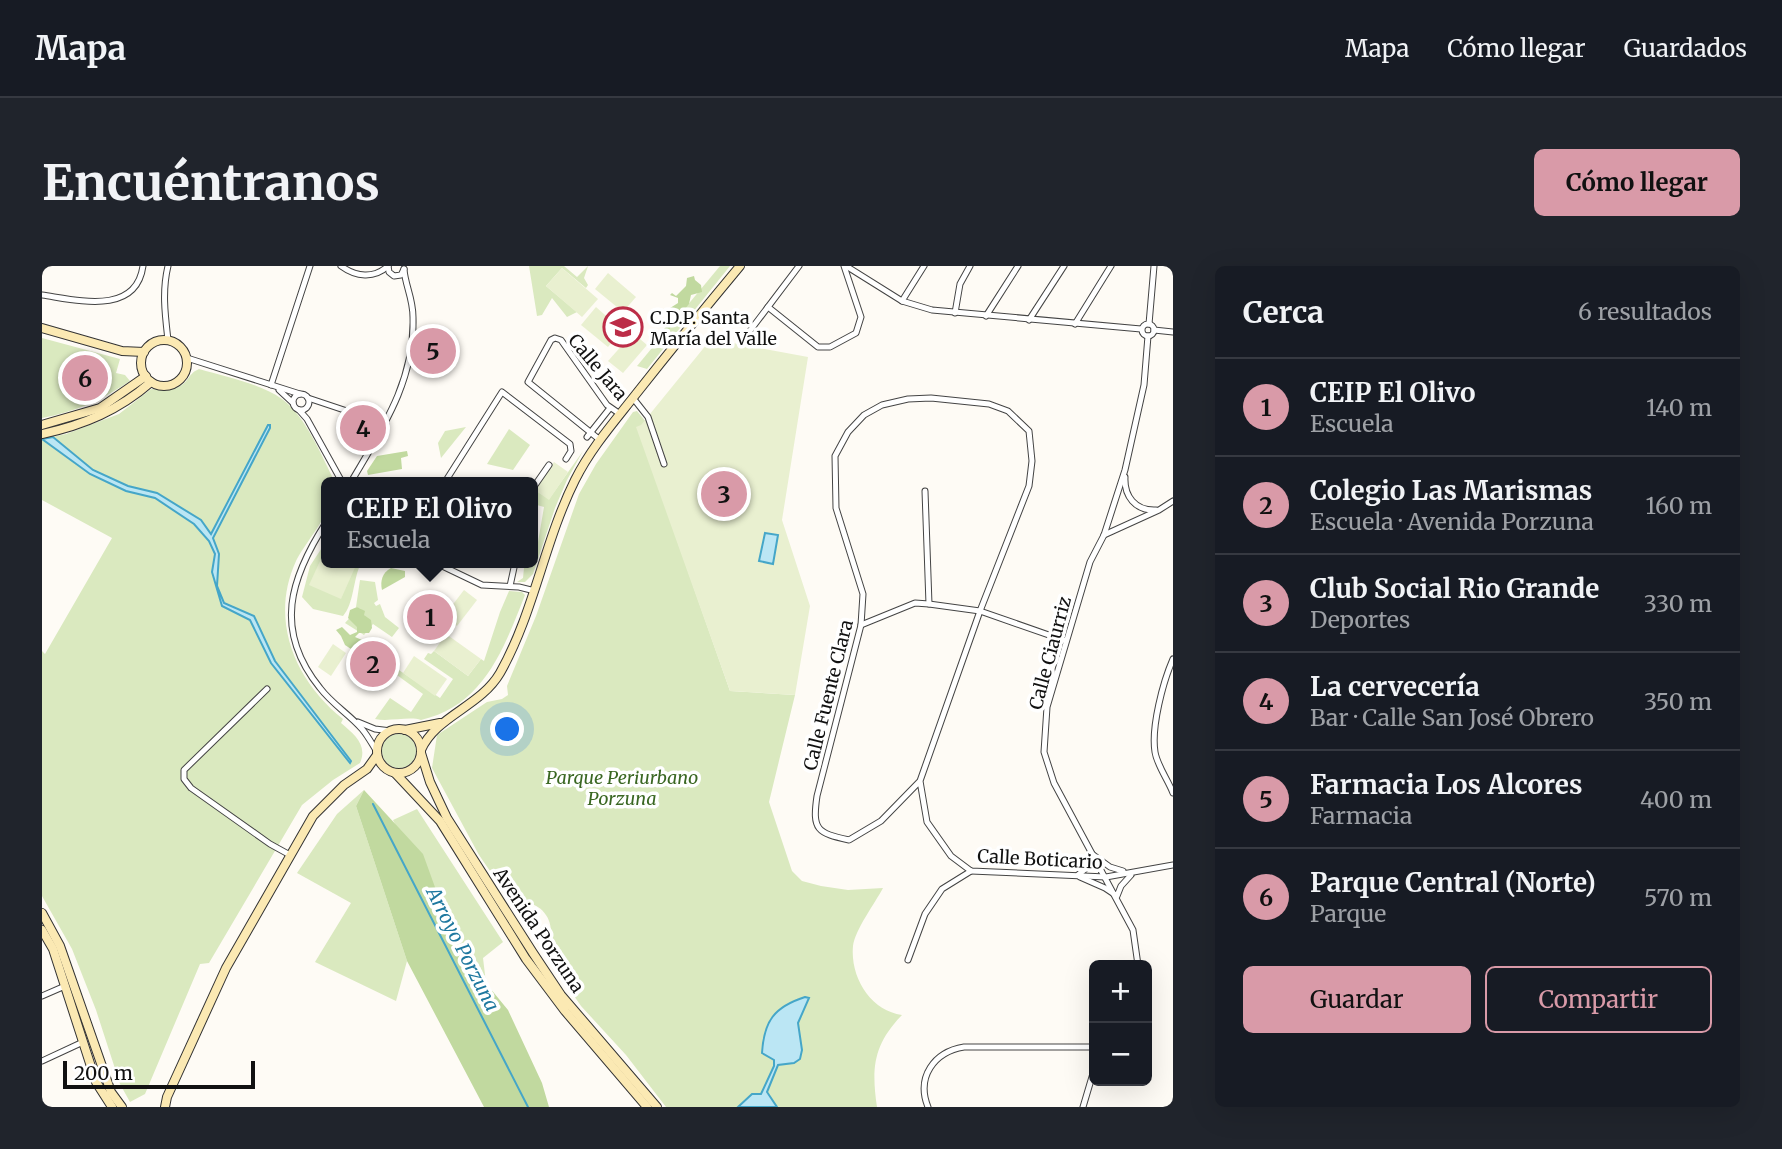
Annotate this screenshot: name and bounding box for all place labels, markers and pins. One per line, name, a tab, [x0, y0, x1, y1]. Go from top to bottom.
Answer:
school or university icon: C.D.P. Santa María del Valle	[602, 306, 644, 348]
place label: C.D.P. Santa María del Valle	[650, 306, 777, 350]
pin: 5	[410, 325, 456, 377]
pin: 6	[62, 352, 108, 404]
pin: 4	[340, 402, 386, 454]
pin: 3	[701, 468, 747, 520]
pin: 1	[407, 591, 453, 643]
pin: 2	[350, 638, 396, 690]

